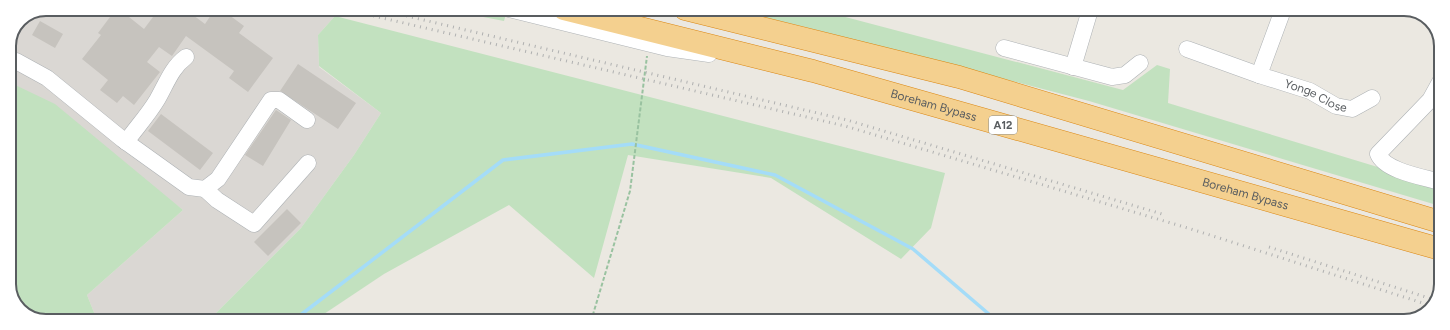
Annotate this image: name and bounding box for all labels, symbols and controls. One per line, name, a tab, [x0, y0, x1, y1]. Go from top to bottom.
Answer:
street label: Yonge Close	[1283, 76, 1348, 115]
street label: Boreham Bypass	[889, 86, 979, 124]
road number: A12	[989, 116, 1017, 134]
street label: Boreham Bypass	[1201, 175, 1290, 213]

